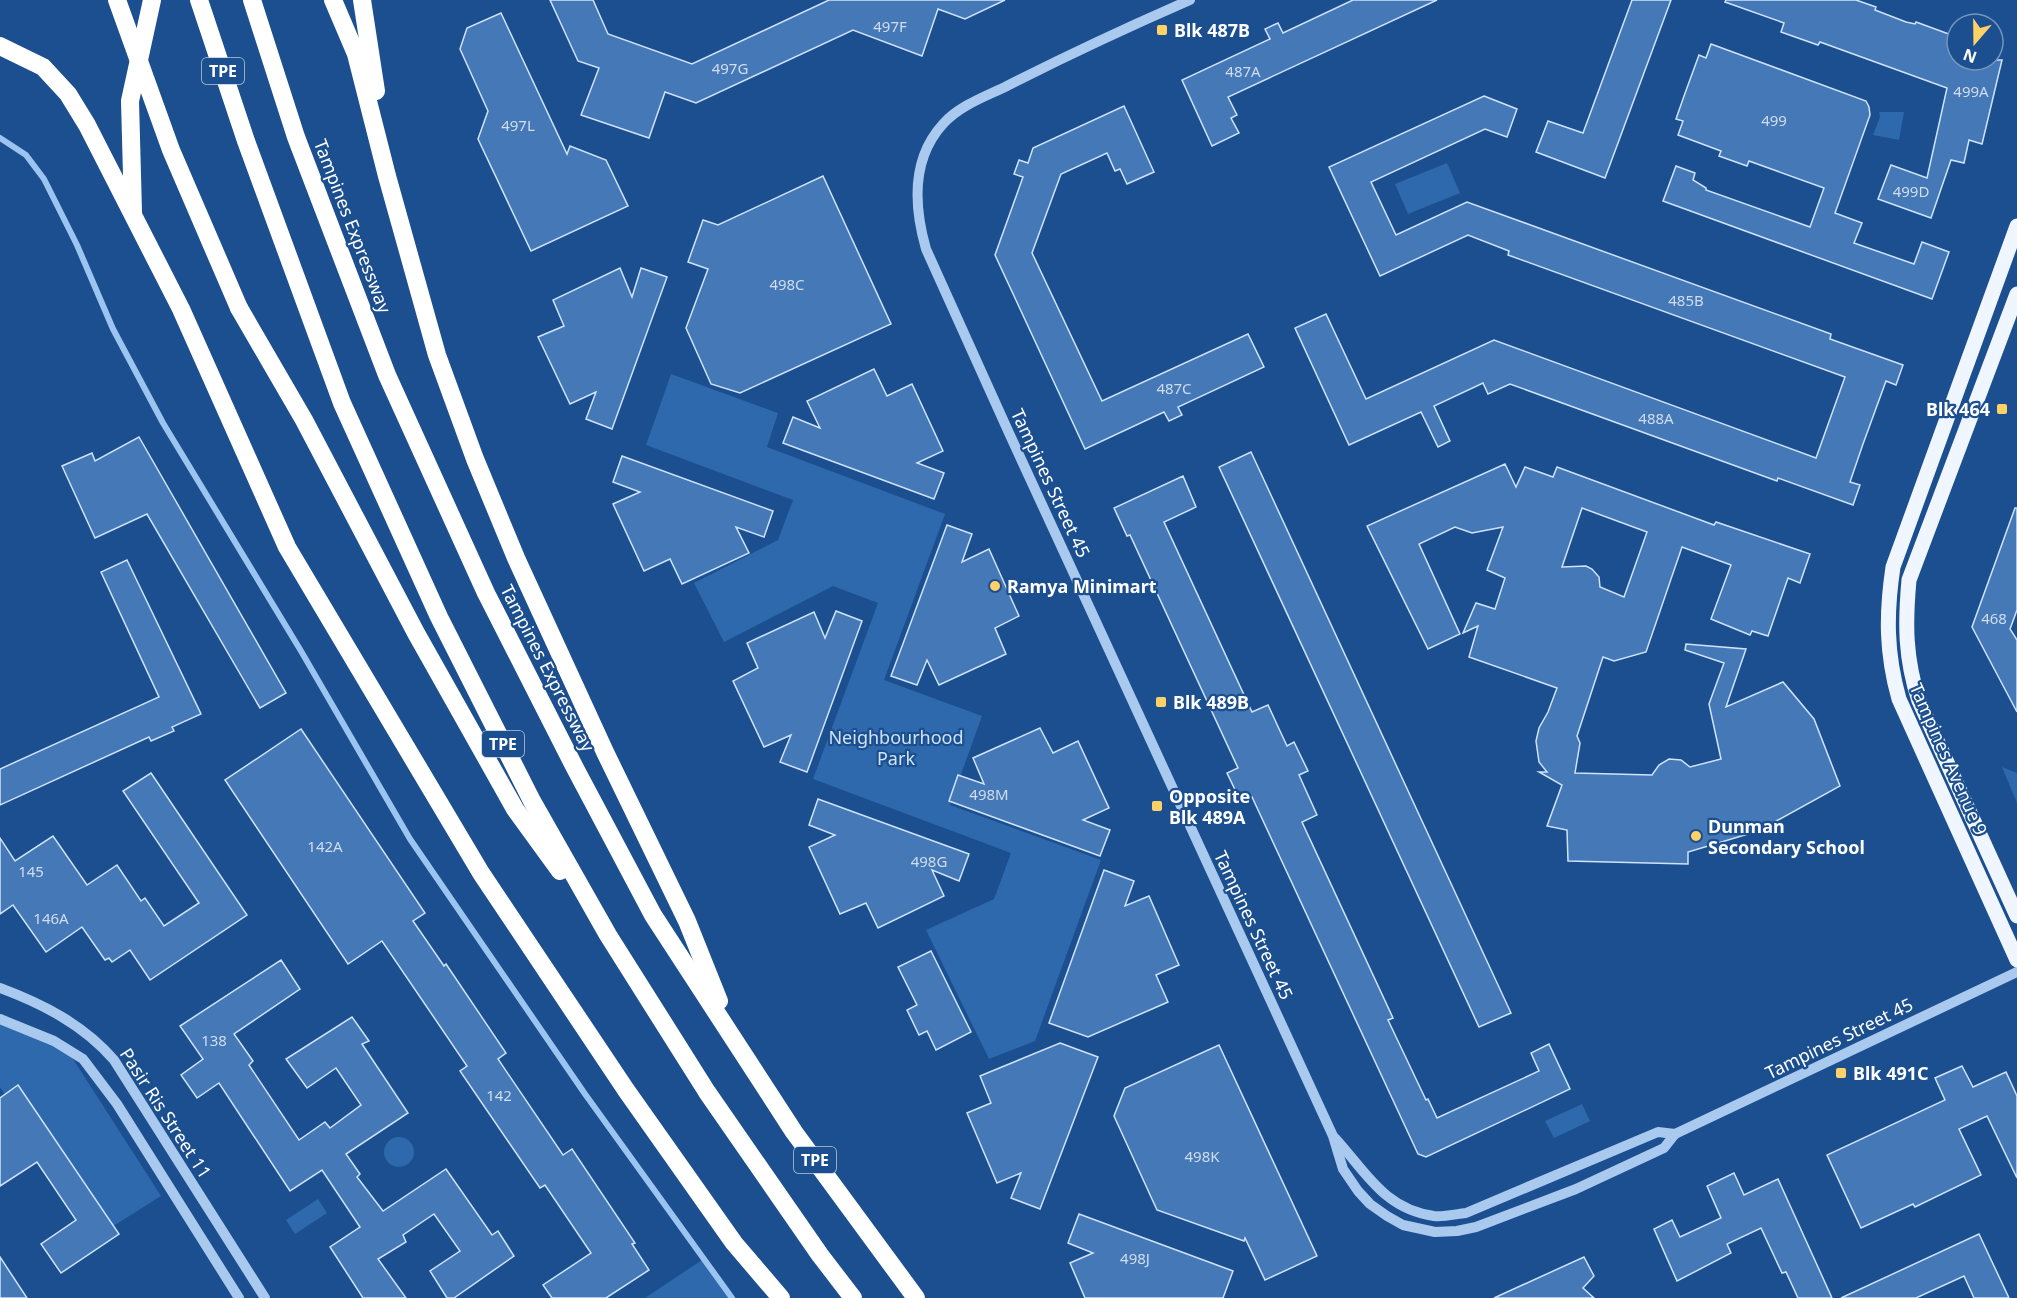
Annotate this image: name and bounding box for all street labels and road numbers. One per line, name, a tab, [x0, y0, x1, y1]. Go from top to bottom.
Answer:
road number: TPE	[202, 58, 244, 84]
street label: Tampines Expressway	[309, 136, 398, 317]
street label: Tampines Street 45	[1006, 405, 1096, 561]
street label: Tampines Expressway	[495, 580, 601, 756]
street label: Tampines Avenue 9	[1905, 679, 1993, 839]
road number: TPE	[482, 731, 524, 757]
street label: Tampines Street 45	[1209, 847, 1299, 1003]
street label: Tampines Street 45	[1761, 992, 1917, 1084]
street label: Pasir Ris Street 11	[115, 1043, 217, 1183]
road number: TPE	[794, 1147, 836, 1173]

